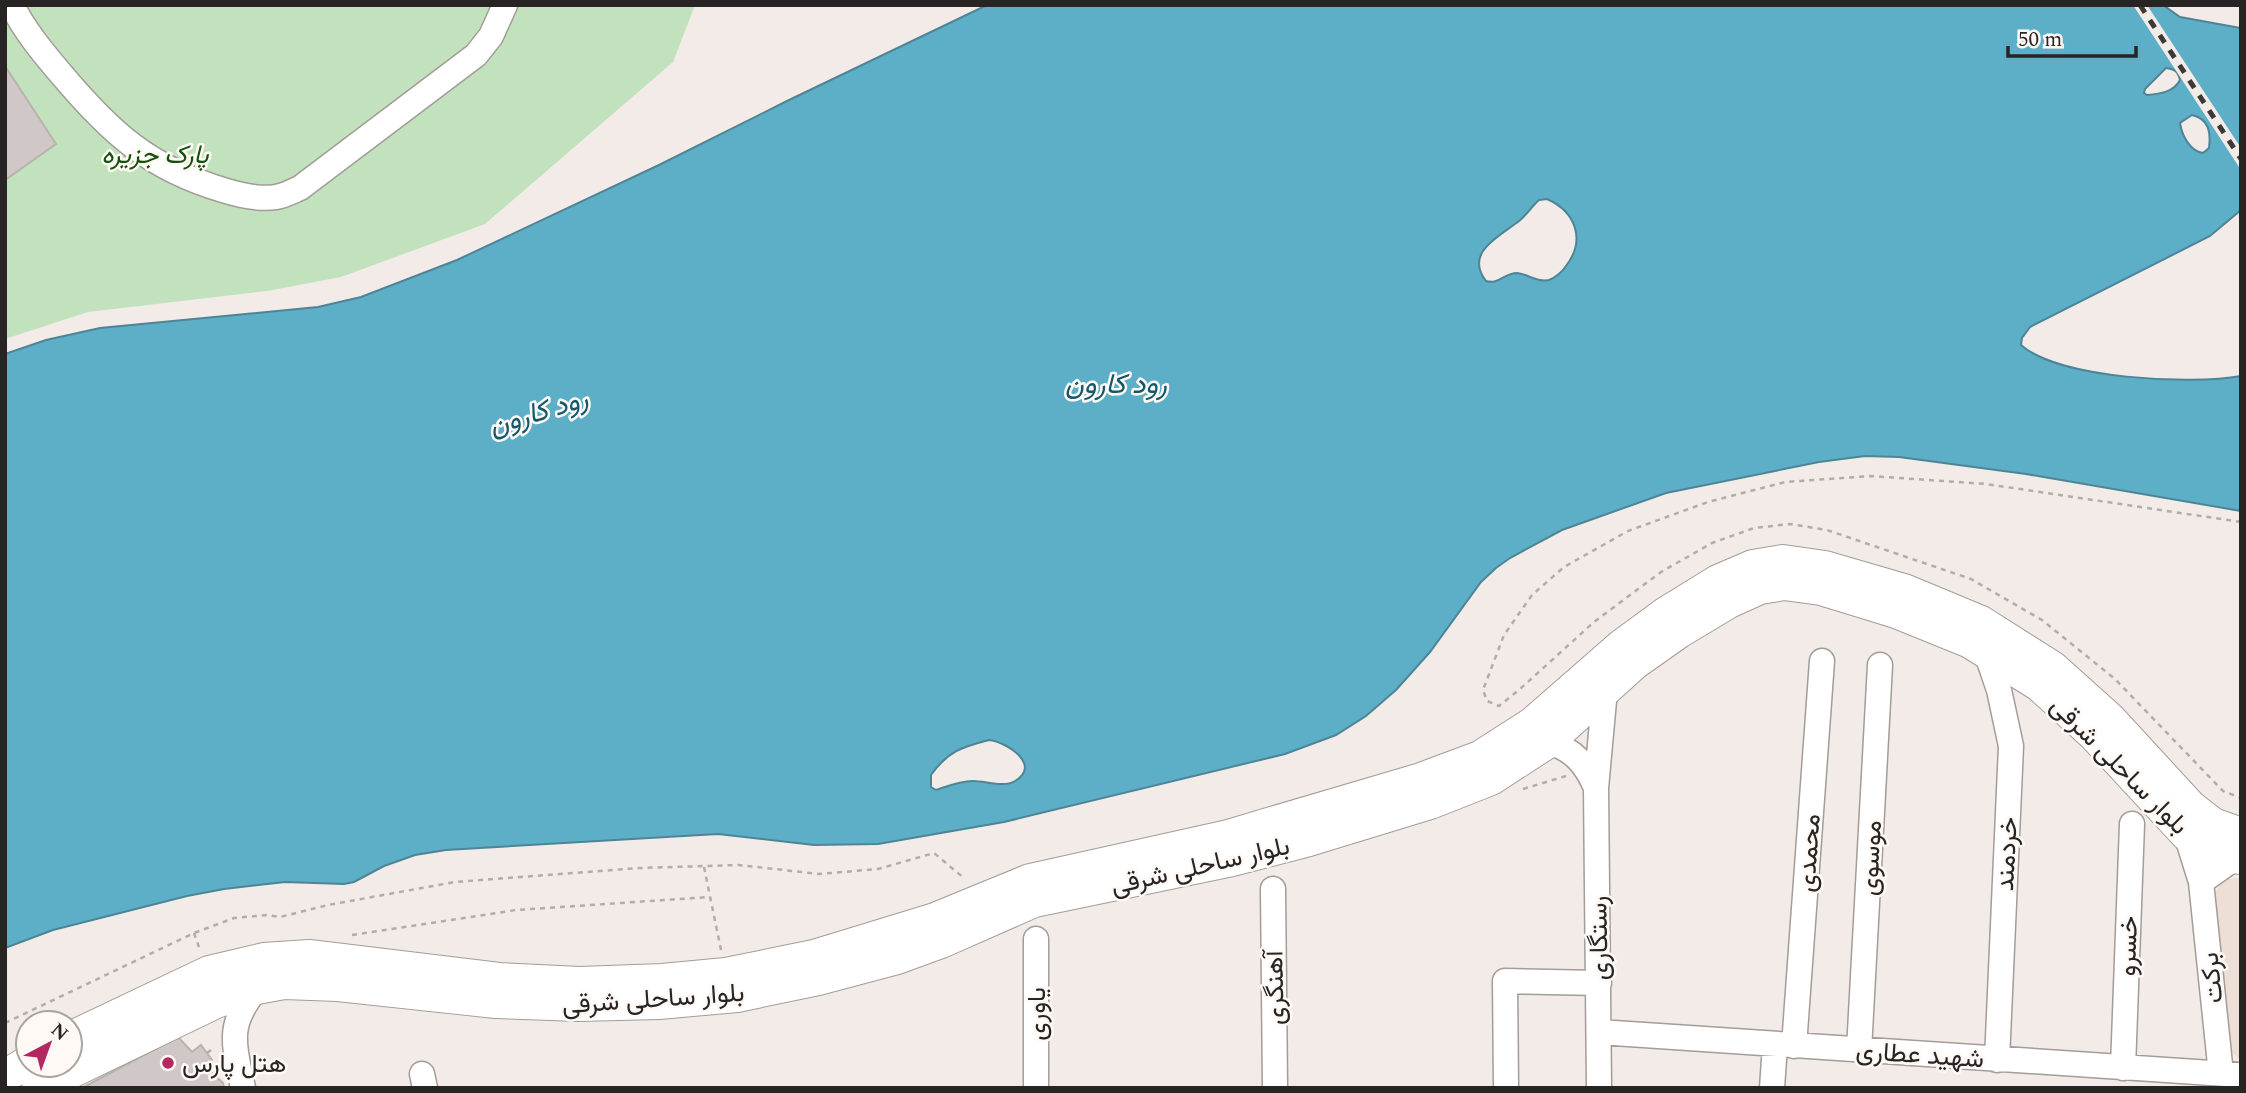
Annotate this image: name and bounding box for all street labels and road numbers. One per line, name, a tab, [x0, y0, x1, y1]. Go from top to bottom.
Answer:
street label: بلوار ساحلی شرقی	[2041, 687, 2198, 844]
street label: محمدی	[1786, 812, 1832, 894]
street label: خردمند	[1985, 816, 2029, 892]
street label: موسوی	[1849, 819, 1893, 897]
street label: بلوار ساحلی شرقی	[1107, 826, 1294, 906]
street label: رستگاری	[1578, 895, 1620, 981]
street label: خسرو	[2107, 915, 2149, 977]
street label: آهنگری	[1254, 948, 1296, 1026]
street label: برکت	[2189, 950, 2235, 1005]
street label: بلوار ساحلی شرقی	[560, 973, 746, 1025]
street label: یاوری	[1017, 987, 1057, 1041]
street label: شهید عطاری	[1855, 1031, 1985, 1079]

